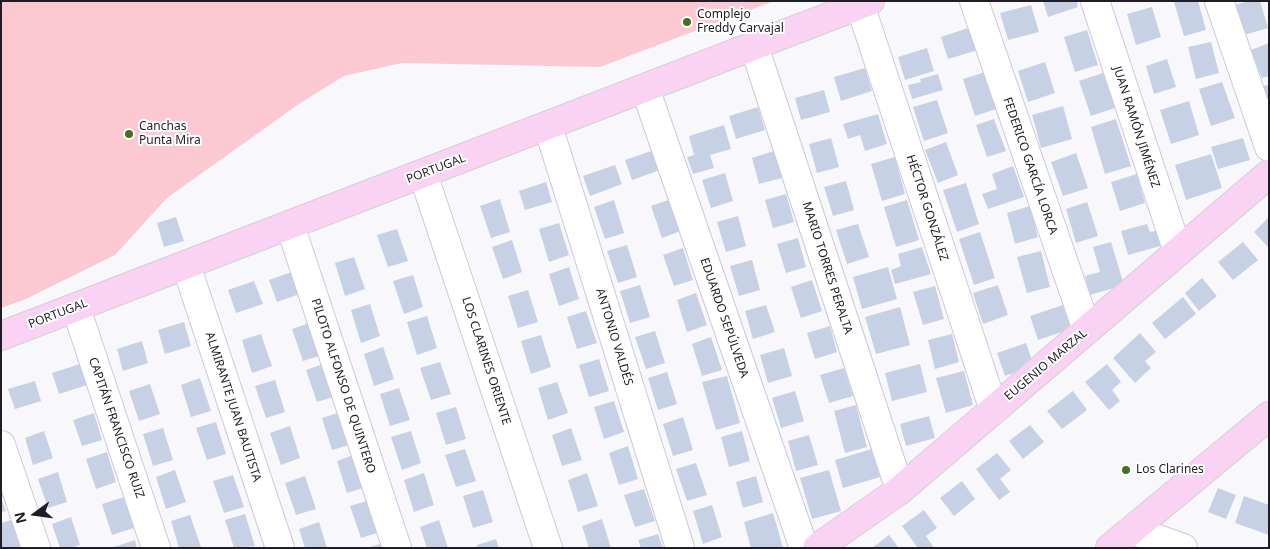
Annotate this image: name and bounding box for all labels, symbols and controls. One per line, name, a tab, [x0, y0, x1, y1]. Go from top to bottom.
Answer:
place label: Complejo Freddy Carvajal	[697, 8, 784, 36]
marker: Complejo Freddy Carvajal	[681, 16, 693, 28]
street label: JUAN RAMÓN JIMÉNEZ	[1110, 64, 1162, 190]
street label: FEDERICO GARCÍA LORCA	[1000, 96, 1060, 236]
place label: Canchas Punta Mira	[139, 120, 201, 148]
marker: Canchas Punta Mira	[123, 128, 135, 140]
street label: PORTUGAL	[404, 151, 468, 187]
street label: HÉCTOR GONZÁLEZ	[903, 153, 951, 263]
street label: MARIO TORRES PERALTA	[799, 200, 855, 336]
street label: EDUARDO SEPÚLVEDA	[697, 256, 751, 380]
street label: ANTONIO VALDÉS	[592, 287, 636, 387]
street label: LOS CLARINES ORIENTE	[458, 295, 514, 427]
street label: PORTUGAL	[26, 296, 90, 332]
street label: PILOTO ALFONSO DE QUINTERO	[308, 297, 378, 475]
street label: EUGENIO MARZAL	[1002, 326, 1090, 404]
street label: ALMIRANTE JUAN BAUTISTA	[202, 330, 264, 484]
street label: CAPITÁN FRANCISCO RUIZ	[85, 356, 147, 500]
place label: Los Clarines	[1136, 463, 1204, 477]
marker: Los Clarines	[1120, 464, 1132, 476]
north arrow	[10, 489, 60, 539]
text: N	[9, 510, 31, 526]

